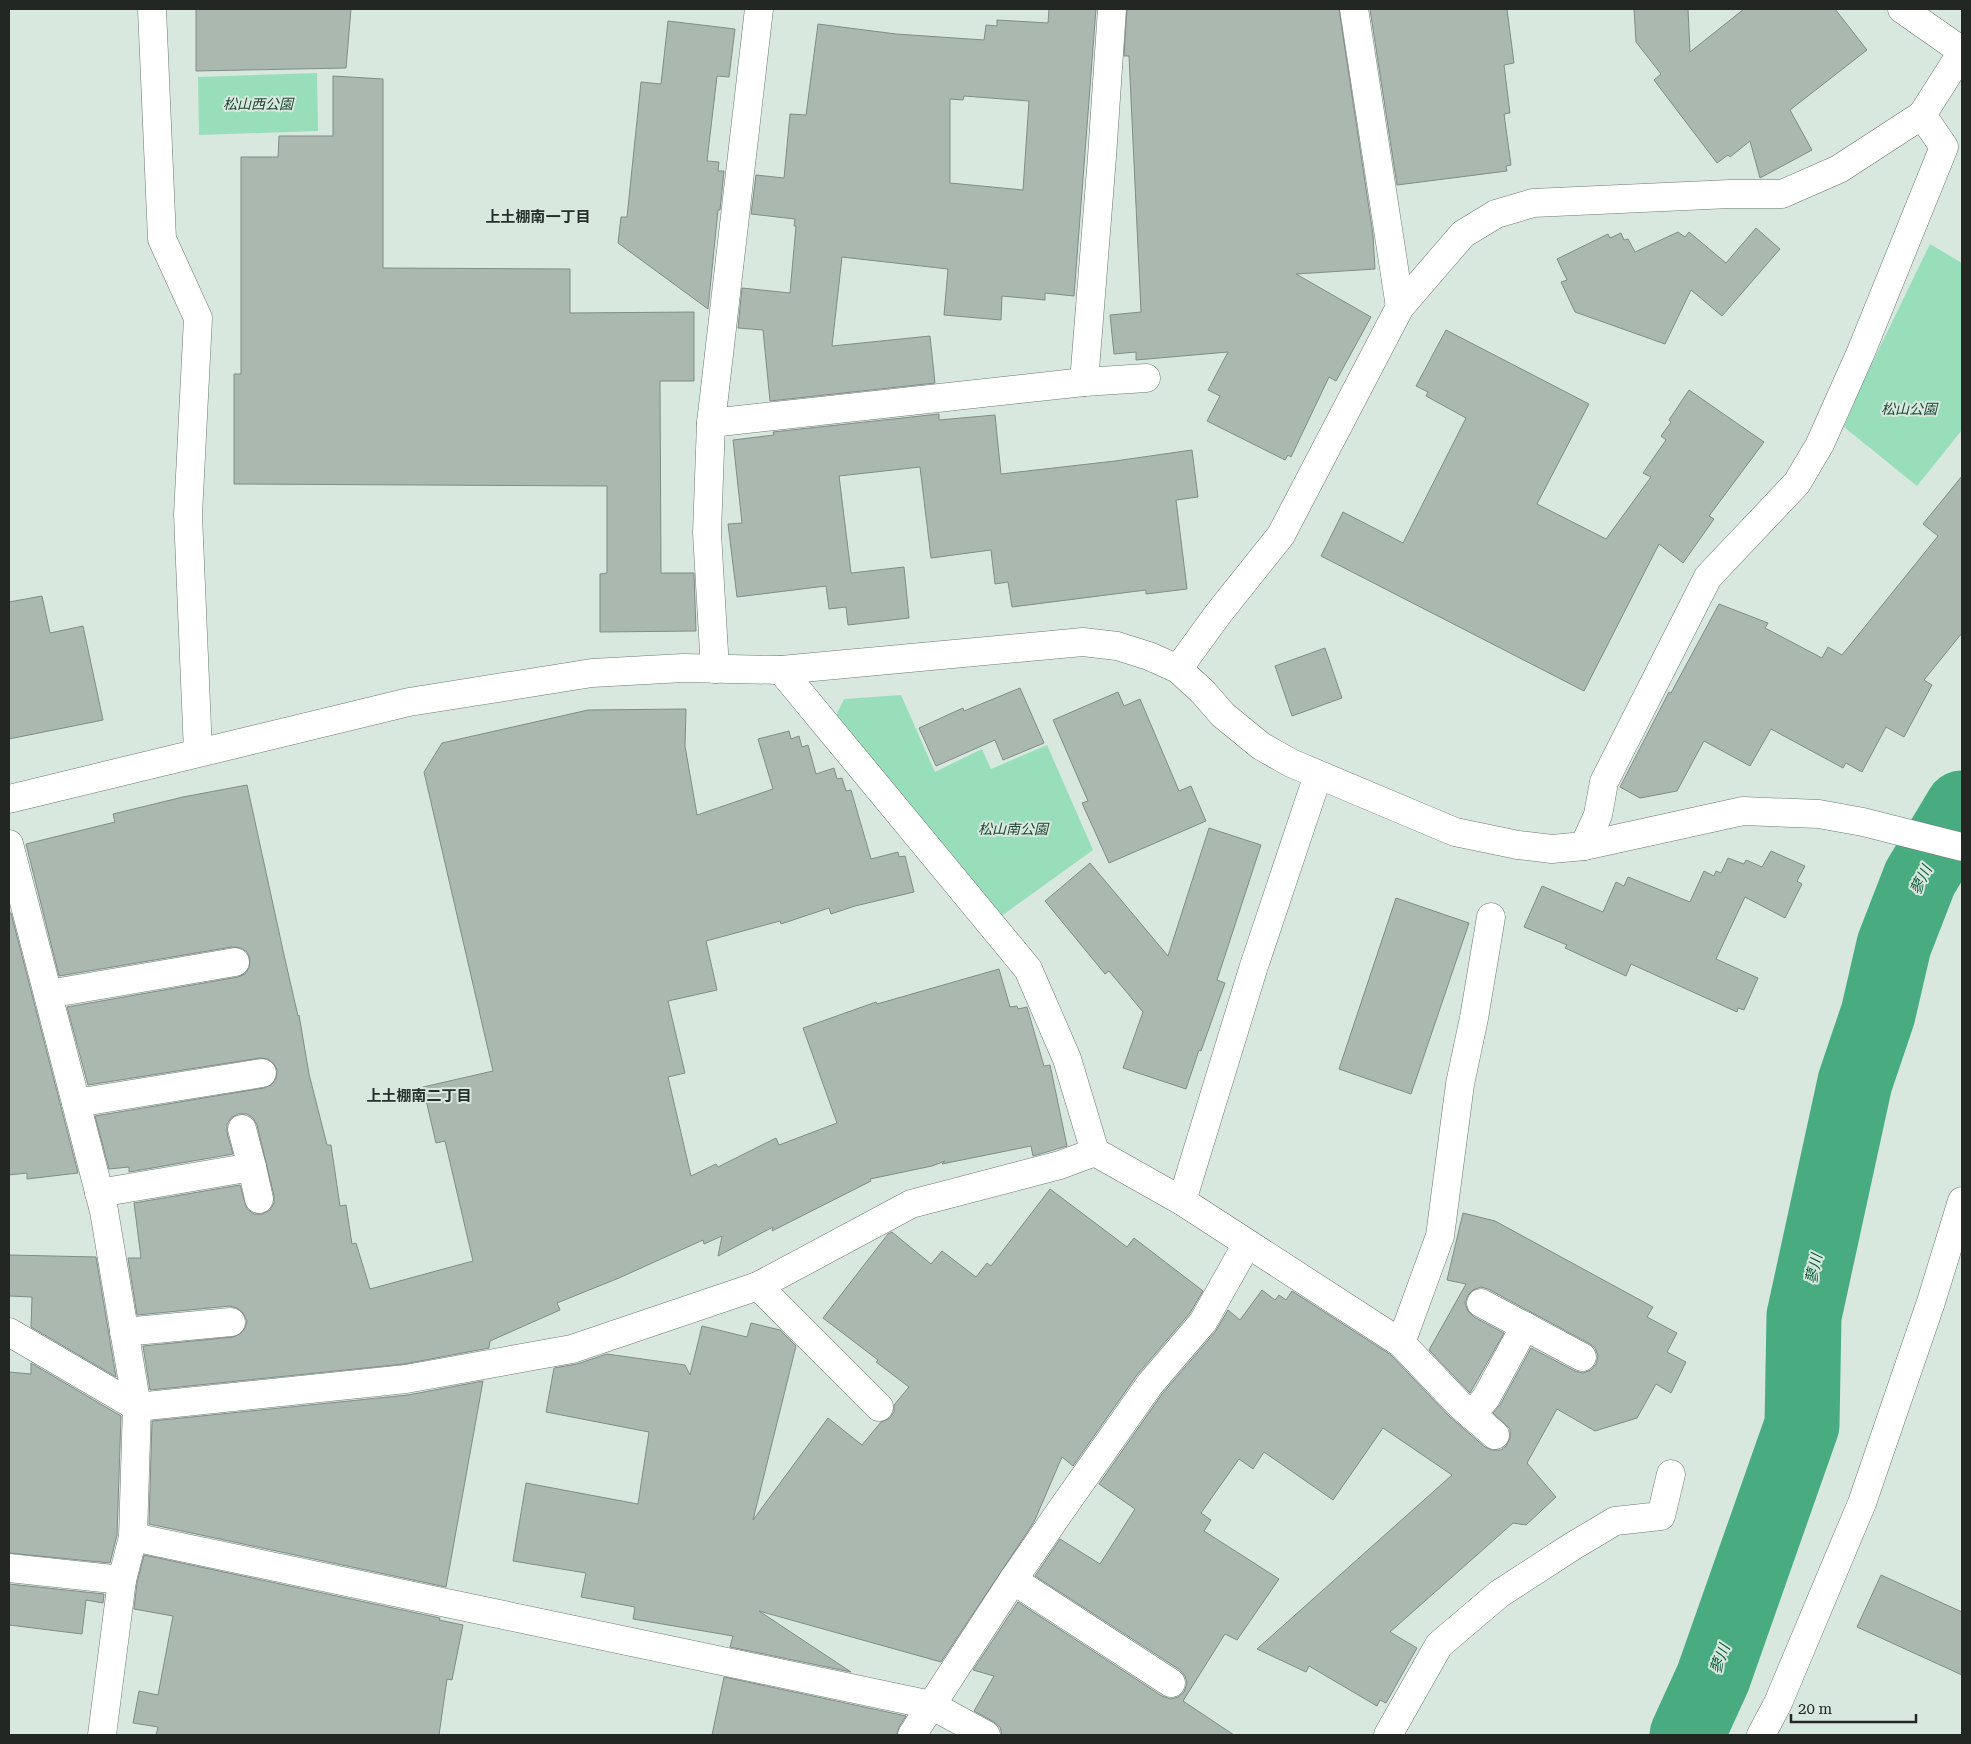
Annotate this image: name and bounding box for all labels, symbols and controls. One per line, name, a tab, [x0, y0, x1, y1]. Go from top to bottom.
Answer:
park label: 松山西公園	[223, 96, 295, 112]
district label: 上土棚南一丁目	[485, 208, 591, 226]
park label: 松山公園	[1881, 401, 1939, 417]
park label: 松山南公園	[978, 821, 1050, 837]
water label: 蓼川	[1906, 861, 1937, 897]
district label: 上土棚南二丁目	[366, 1087, 472, 1105]
water label: 蓼川	[1802, 1251, 1826, 1286]
water label: 蓼川	[1706, 1640, 1734, 1676]
scale bar	[1791, 1692, 1916, 1724]
text: 20 m	[1798, 1700, 1833, 1718]

